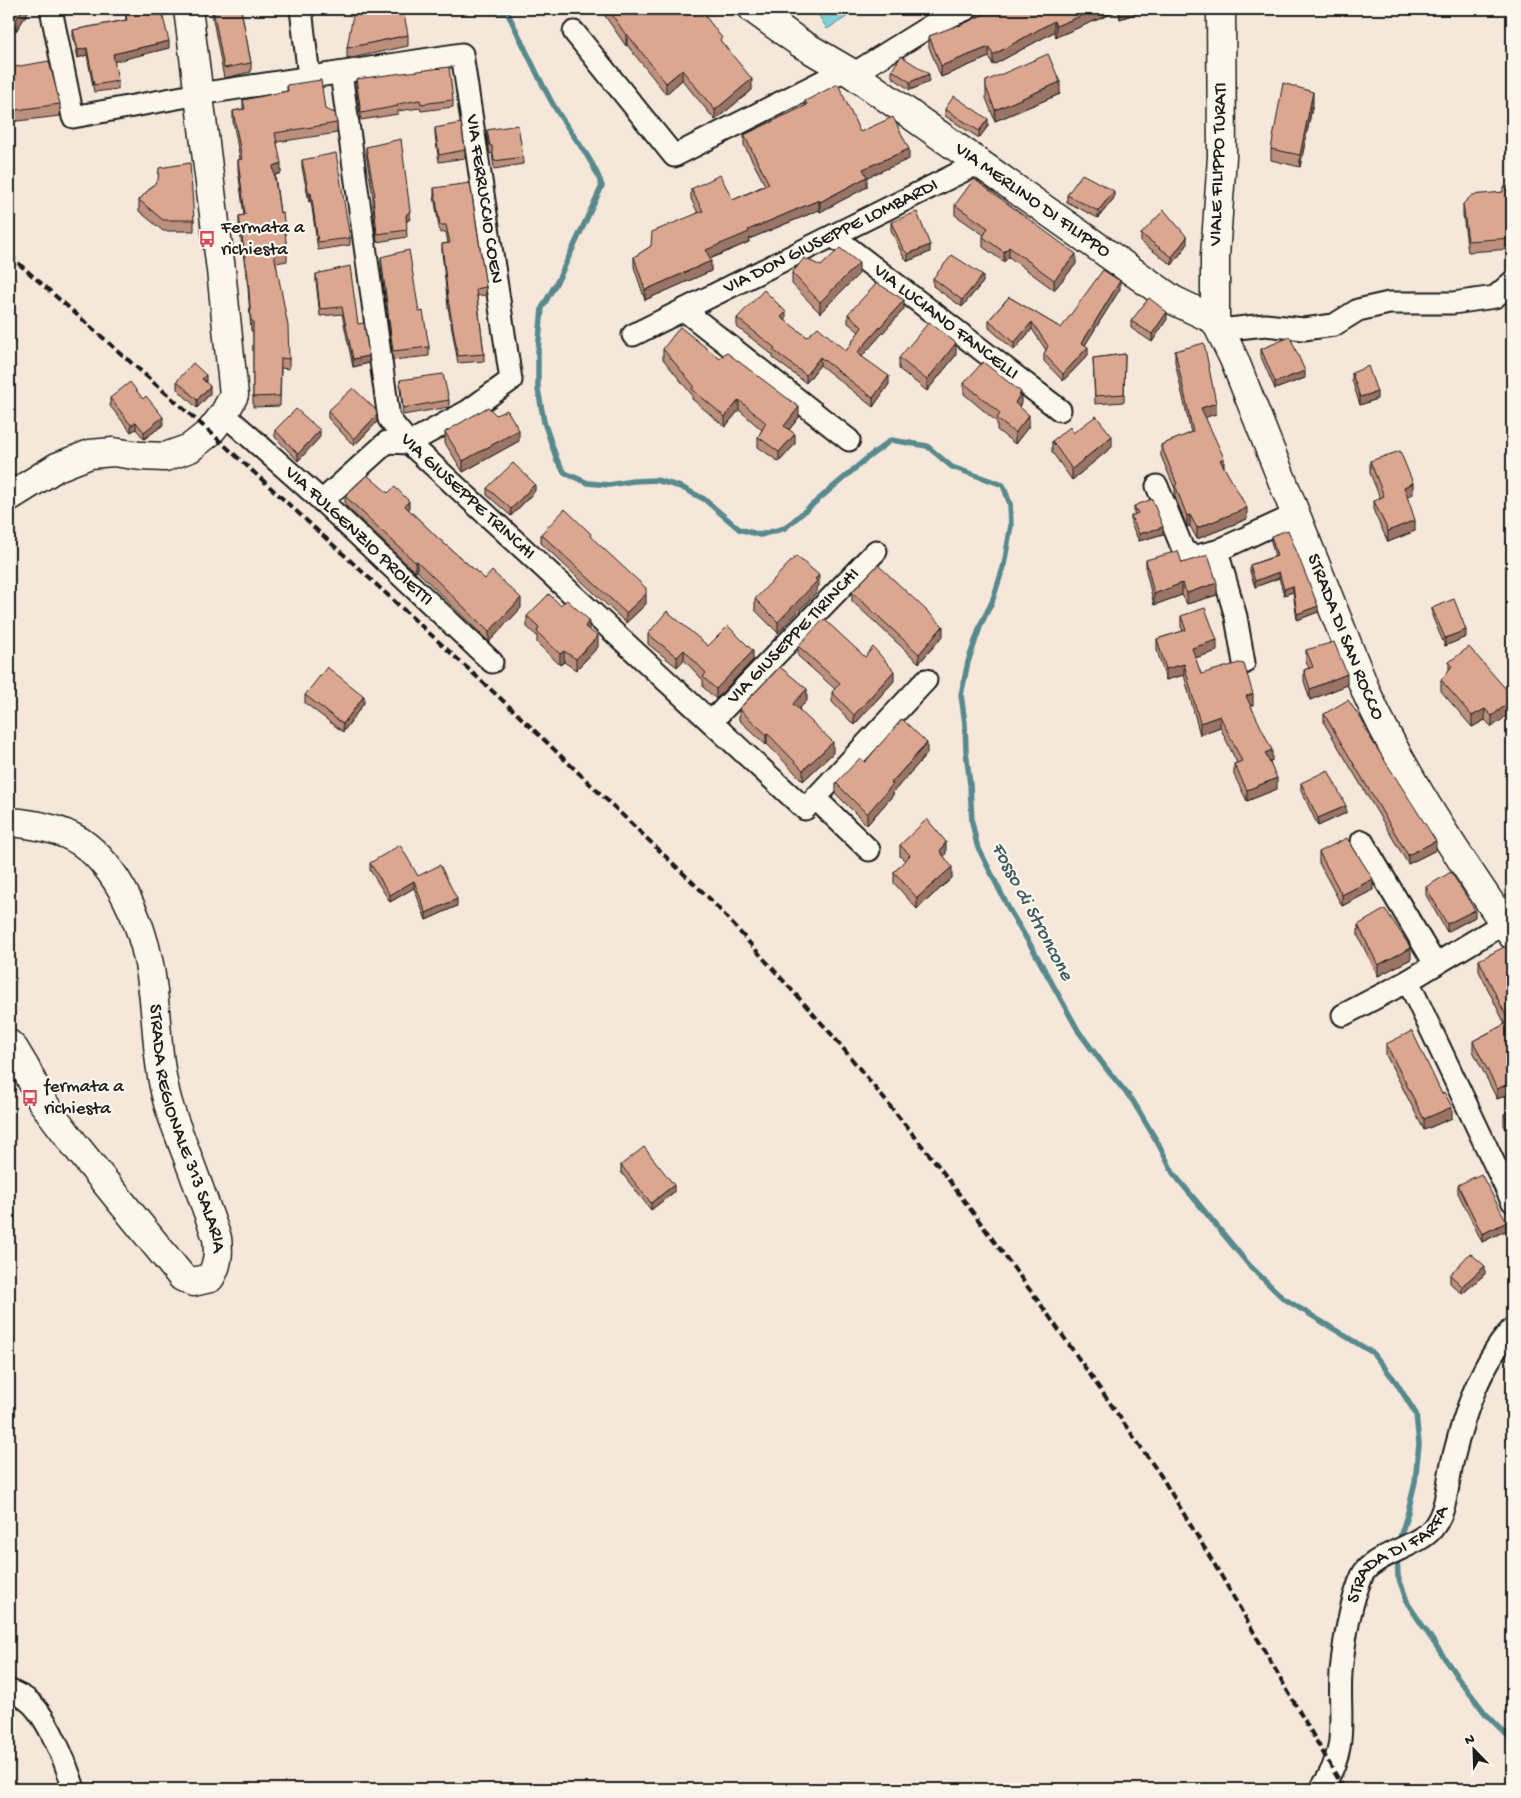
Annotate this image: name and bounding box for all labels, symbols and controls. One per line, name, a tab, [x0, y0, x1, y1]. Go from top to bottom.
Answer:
street label: VIALE FILIPPO TURATI	[1205, 82, 1233, 247]
street label: VIA FERRUCCIO COEN	[460, 112, 508, 285]
street label: VIA MERLINO DI FILIPPO	[949, 137, 1115, 264]
street label: VIA DON GIUSEPPE LOMBARDI	[719, 174, 942, 300]
place label: Fermata a richiesta	[220, 217, 306, 262]
bus stop icon: Fermata a richiesta	[197, 229, 217, 249]
street label: VIA LUCIANO FANCELLI	[868, 259, 1023, 385]
street label: VIA GIUSEPPE TRINCHI	[394, 428, 540, 565]
street label: VIA FULGENZIO PROIETTI	[279, 461, 438, 611]
street label: STRADA DI SAN ROCCO	[1301, 551, 1389, 724]
street label: VIA GIUSEPPE TIRINCHI	[722, 563, 865, 710]
water label: Fosso di Stroncone	[985, 839, 1077, 985]
street label: STRADA REGIONALE 313 SALARIA	[143, 1003, 230, 1255]
place label: fermata a richiesta	[43, 1076, 125, 1121]
bus stop icon: fermata a richiesta	[20, 1088, 40, 1108]
street label: STRADA DI FARFA	[1342, 1501, 1455, 1606]
north arrow	[1448, 1726, 1498, 1776]
text: N	[1462, 1731, 1477, 1750]

